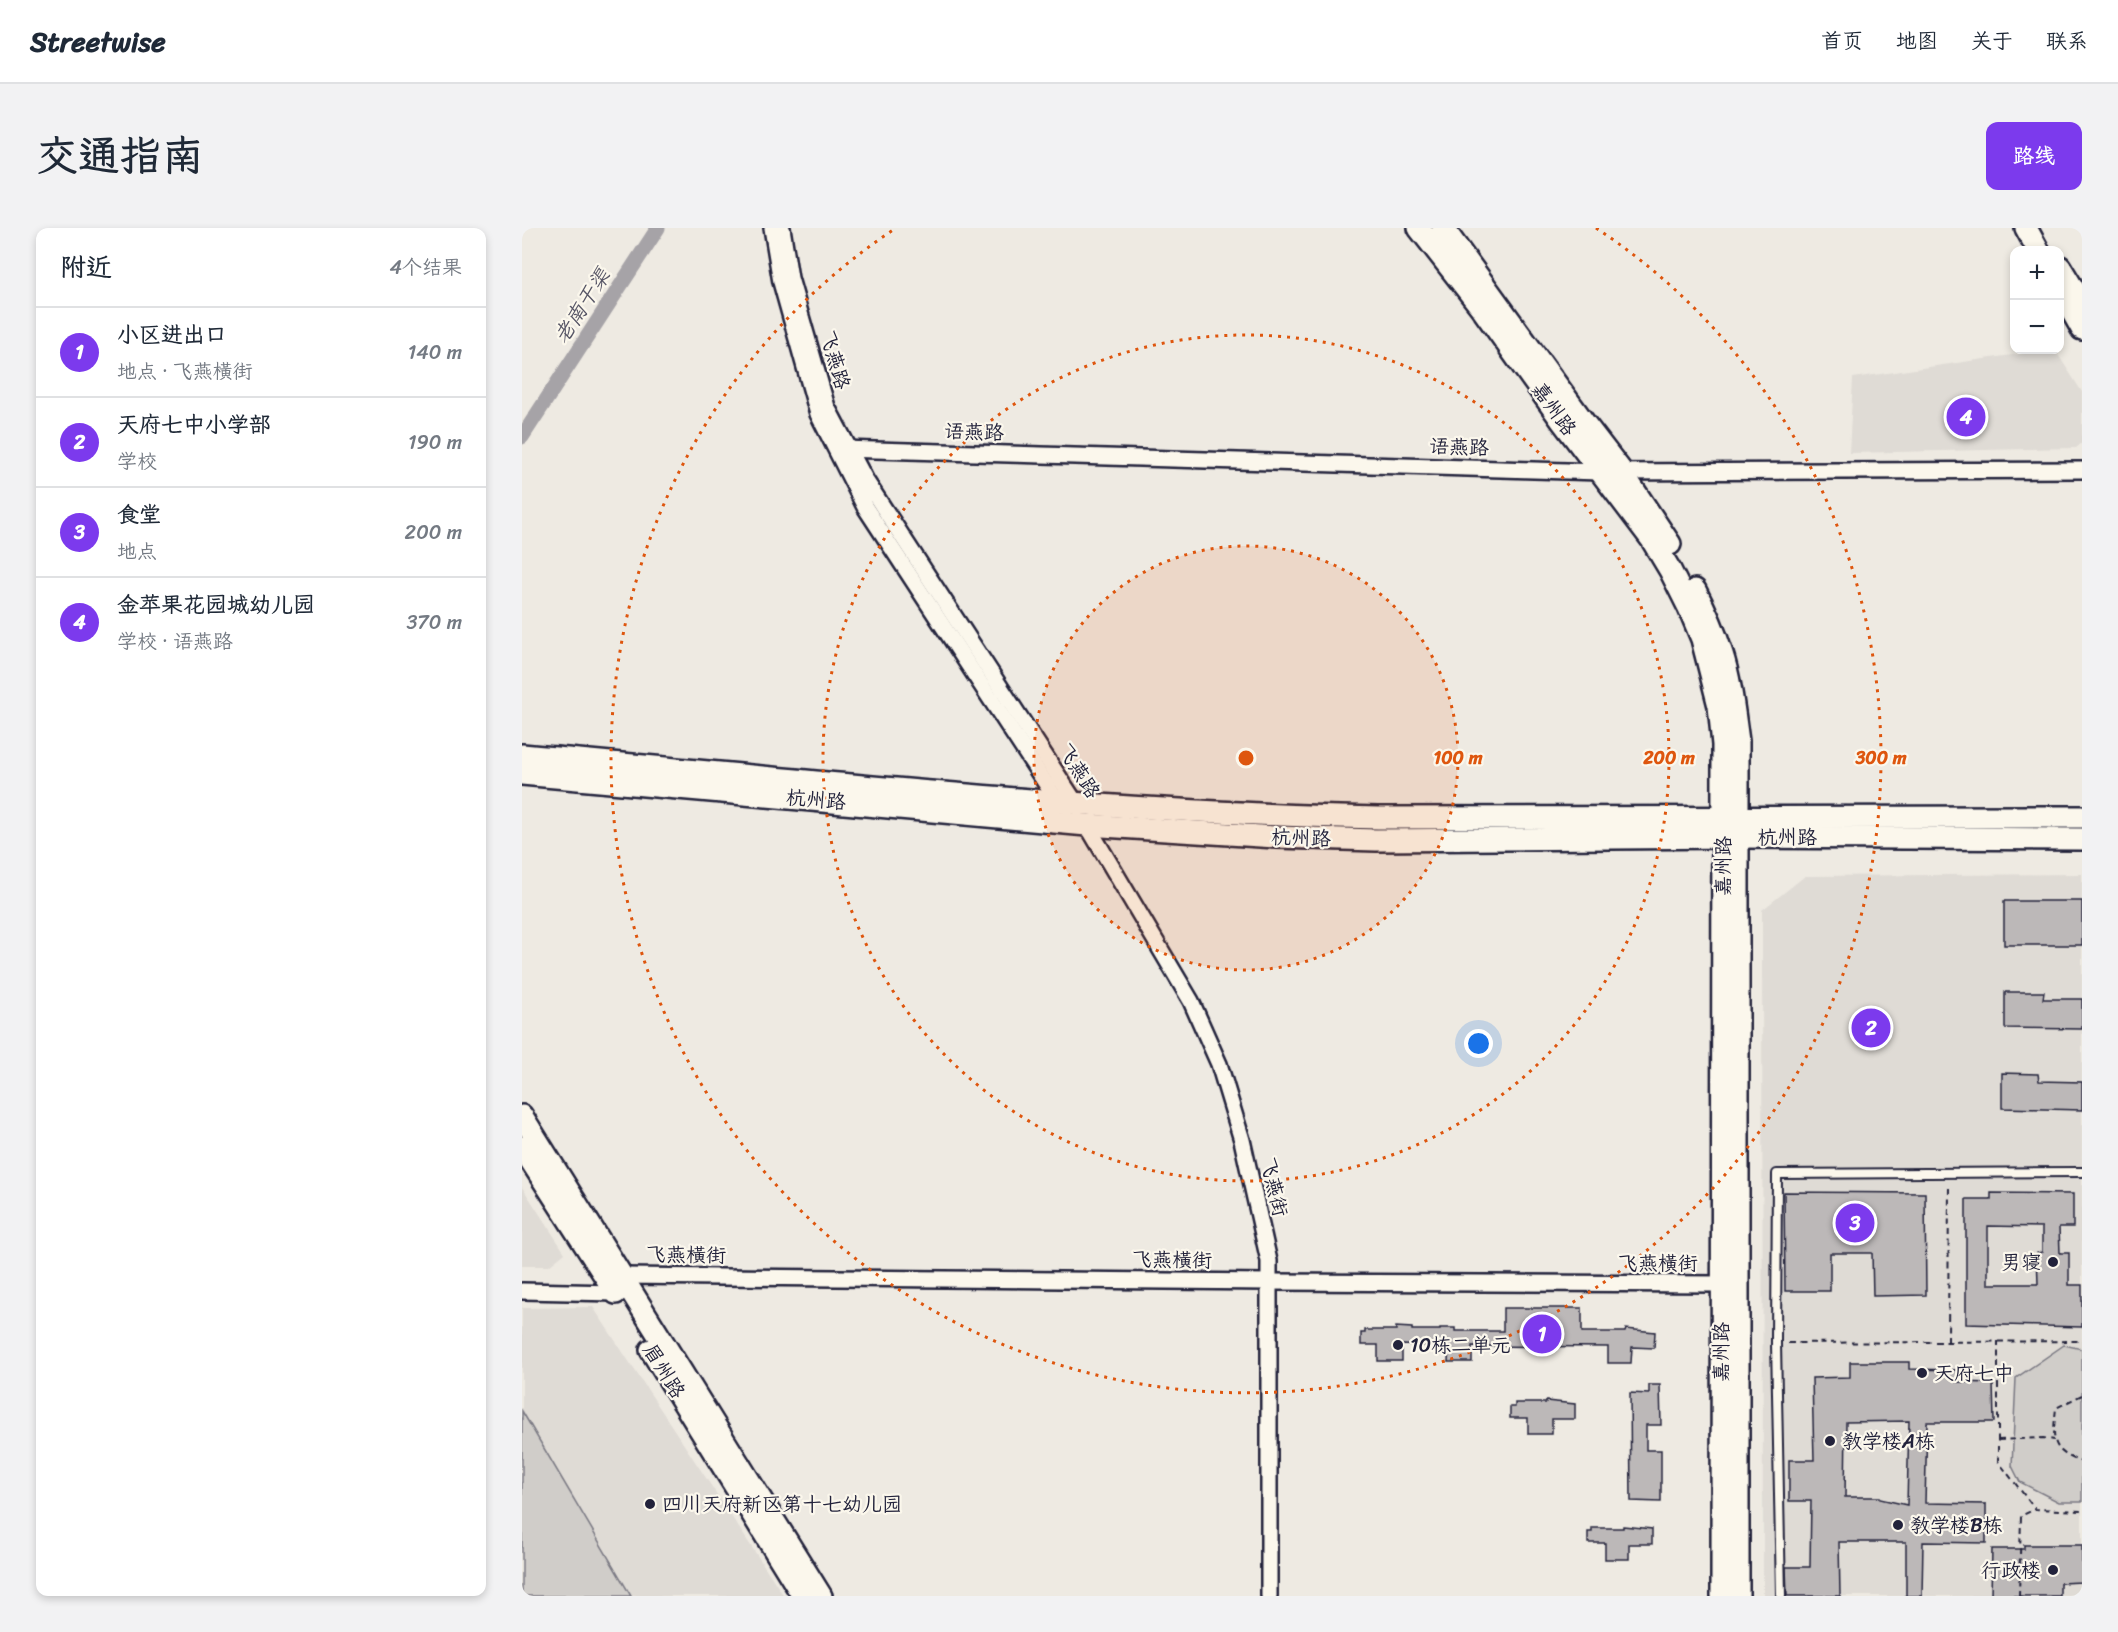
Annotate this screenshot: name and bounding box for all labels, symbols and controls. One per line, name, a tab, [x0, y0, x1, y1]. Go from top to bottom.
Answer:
text: Streetwise	[30, 17, 166, 66]
text: 首页	[1821, 22, 1863, 60]
text: 地图	[1896, 22, 1938, 60]
text: 关于	[1971, 22, 2013, 60]
text: 联系	[2046, 22, 2088, 60]
text: 交通指南	[36, 119, 204, 193]
button: 路线	[1986, 122, 2082, 190]
text: 附近	[60, 244, 112, 290]
map controls	[2010, 246, 2064, 354]
button: +	[2010, 246, 2064, 300]
text: 4个结果	[390, 250, 462, 285]
water label: 老南干渠	[543, 259, 622, 352]
button: −	[2010, 300, 2064, 354]
text: 小区进出口	[117, 315, 227, 354]
street label: 飞燕路	[810, 326, 860, 395]
text: 1	[75, 335, 84, 370]
text: 140 m	[408, 335, 462, 370]
text: 地点 · 飞燕横街	[117, 354, 253, 389]
street label: 嘉州路	[1522, 374, 1586, 444]
pin: 4	[1946, 394, 1986, 440]
text: 天府七中小学部	[117, 405, 271, 444]
street label: 语燕路	[943, 413, 1006, 451]
text: 2	[74, 425, 85, 460]
text: 190 m	[408, 425, 462, 460]
street label: 语燕路	[1428, 428, 1491, 466]
text: 学校	[117, 444, 157, 479]
text: 食堂	[117, 495, 161, 534]
text: 3	[74, 515, 85, 550]
text: 200 m	[405, 515, 462, 550]
text: 地点	[117, 534, 157, 569]
text: 金苹果花园城幼儿园	[117, 585, 315, 624]
text: 4	[73, 605, 86, 640]
text: 370 m	[406, 605, 462, 640]
text: 学校 · 语燕路	[117, 624, 233, 659]
street label: 飞燕路	[1048, 736, 1110, 807]
text: 100 m	[1434, 742, 1483, 774]
text: 200 m	[1642, 742, 1695, 774]
text: 300 m	[1854, 742, 1907, 774]
centre of rings	[1236, 748, 1256, 768]
street label: 杭州路	[785, 780, 848, 820]
street label: 杭州路	[1270, 819, 1333, 857]
street label: 杭州路	[1757, 820, 1818, 855]
street label: 嘉州路	[1706, 835, 1741, 896]
pin: 2	[1852, 1006, 1890, 1050]
your location	[1464, 1029, 1493, 1058]
street label: 飞燕街	[1250, 1154, 1298, 1220]
pin: 3	[1836, 1200, 1874, 1246]
street label: 飞燕横街	[646, 1237, 726, 1273]
street label: 飞燕横街	[1132, 1242, 1212, 1278]
place label: 男寝	[2001, 1245, 2041, 1280]
street label: 飞燕横街	[1618, 1246, 1698, 1281]
marker: 男寝	[2046, 1255, 2060, 1269]
pin: 1	[1522, 1312, 1562, 1356]
street label: 嘉州路	[1704, 1321, 1739, 1382]
place label: 10栋二单元	[1410, 1328, 1511, 1363]
street label: 眉州路	[633, 1336, 695, 1407]
marker: 10栋二单元	[1391, 1338, 1405, 1352]
place label: 天府七中	[1934, 1356, 2014, 1391]
marker: 天府七中	[1915, 1366, 1929, 1380]
place label: 教学楼A栋	[1842, 1424, 1935, 1459]
marker: 教学楼A栋	[1823, 1434, 1837, 1448]
place label: 四川天府新区第十七幼儿园	[662, 1487, 902, 1522]
marker: 四川天府新区第十七幼儿园	[643, 1497, 657, 1511]
place label: 教学楼B栋	[1910, 1508, 2003, 1543]
marker: 教学楼B栋	[1891, 1518, 1905, 1532]
place label: 行政楼	[1981, 1553, 2041, 1588]
marker: 行政楼	[2046, 1563, 2060, 1577]

